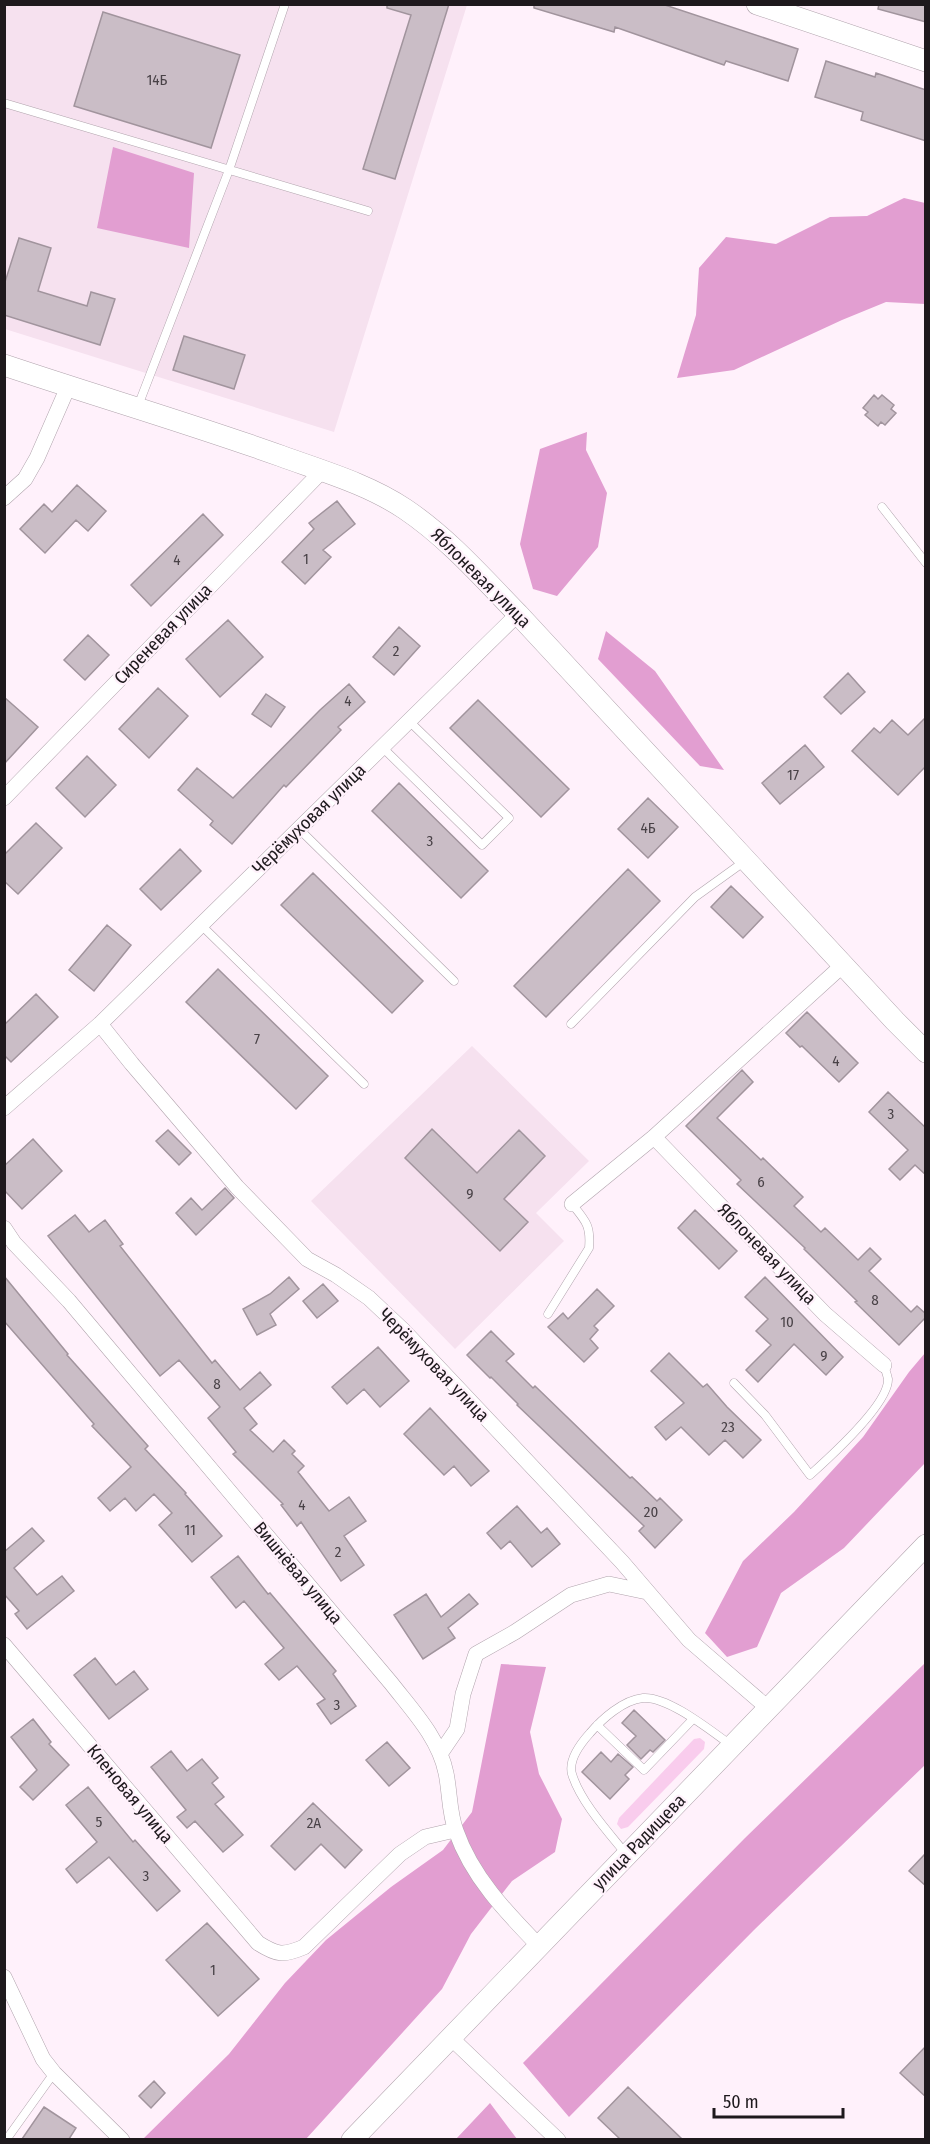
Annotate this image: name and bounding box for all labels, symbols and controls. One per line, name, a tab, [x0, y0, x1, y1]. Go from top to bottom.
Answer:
house number: 14Б	[147, 71, 168, 89]
street label: Яблоневая улица	[426, 523, 536, 633]
house number: 1	[303, 550, 309, 568]
house number: 4	[173, 551, 181, 569]
street label: Сиреневая улица	[109, 579, 217, 689]
house number: 2	[393, 642, 400, 660]
house number: 4	[344, 692, 352, 710]
street label: Черёмуховая улица	[248, 759, 370, 879]
house number: 17	[787, 766, 799, 784]
house number: 4Б	[640, 819, 656, 837]
house number: 3	[427, 832, 434, 850]
house number: 7	[254, 1030, 260, 1048]
house number: 4	[832, 1052, 840, 1070]
house number: 3	[888, 1105, 895, 1123]
house number: 6	[757, 1173, 765, 1191]
house number: 9	[466, 1185, 474, 1203]
street label: Яблоневая улица	[713, 1199, 821, 1309]
house number: 8	[871, 1291, 879, 1309]
street label: Черёмуховая улица	[374, 1304, 494, 1426]
house number: 10	[780, 1313, 794, 1331]
house number: 9	[820, 1347, 828, 1365]
house number: 8	[213, 1375, 221, 1393]
house number: 23	[721, 1418, 735, 1436]
house number: 4	[298, 1496, 306, 1514]
house number: 20	[644, 1503, 658, 1521]
street label: Вишнёвая улица	[249, 1517, 347, 1629]
house number: 11	[184, 1521, 196, 1539]
house number: 2	[335, 1543, 342, 1561]
house number: 3	[334, 1696, 341, 1714]
street label: Кленовая улица	[82, 1740, 178, 1848]
street label: улица Радищева	[588, 1789, 690, 1895]
house number: 5	[96, 1813, 103, 1831]
house number: 2А	[307, 1814, 321, 1832]
house number: 3	[143, 1867, 150, 1885]
house number: 1	[210, 1961, 216, 1979]
scale bar	[714, 2081, 843, 2119]
text: 50 m	[723, 2091, 759, 2113]

